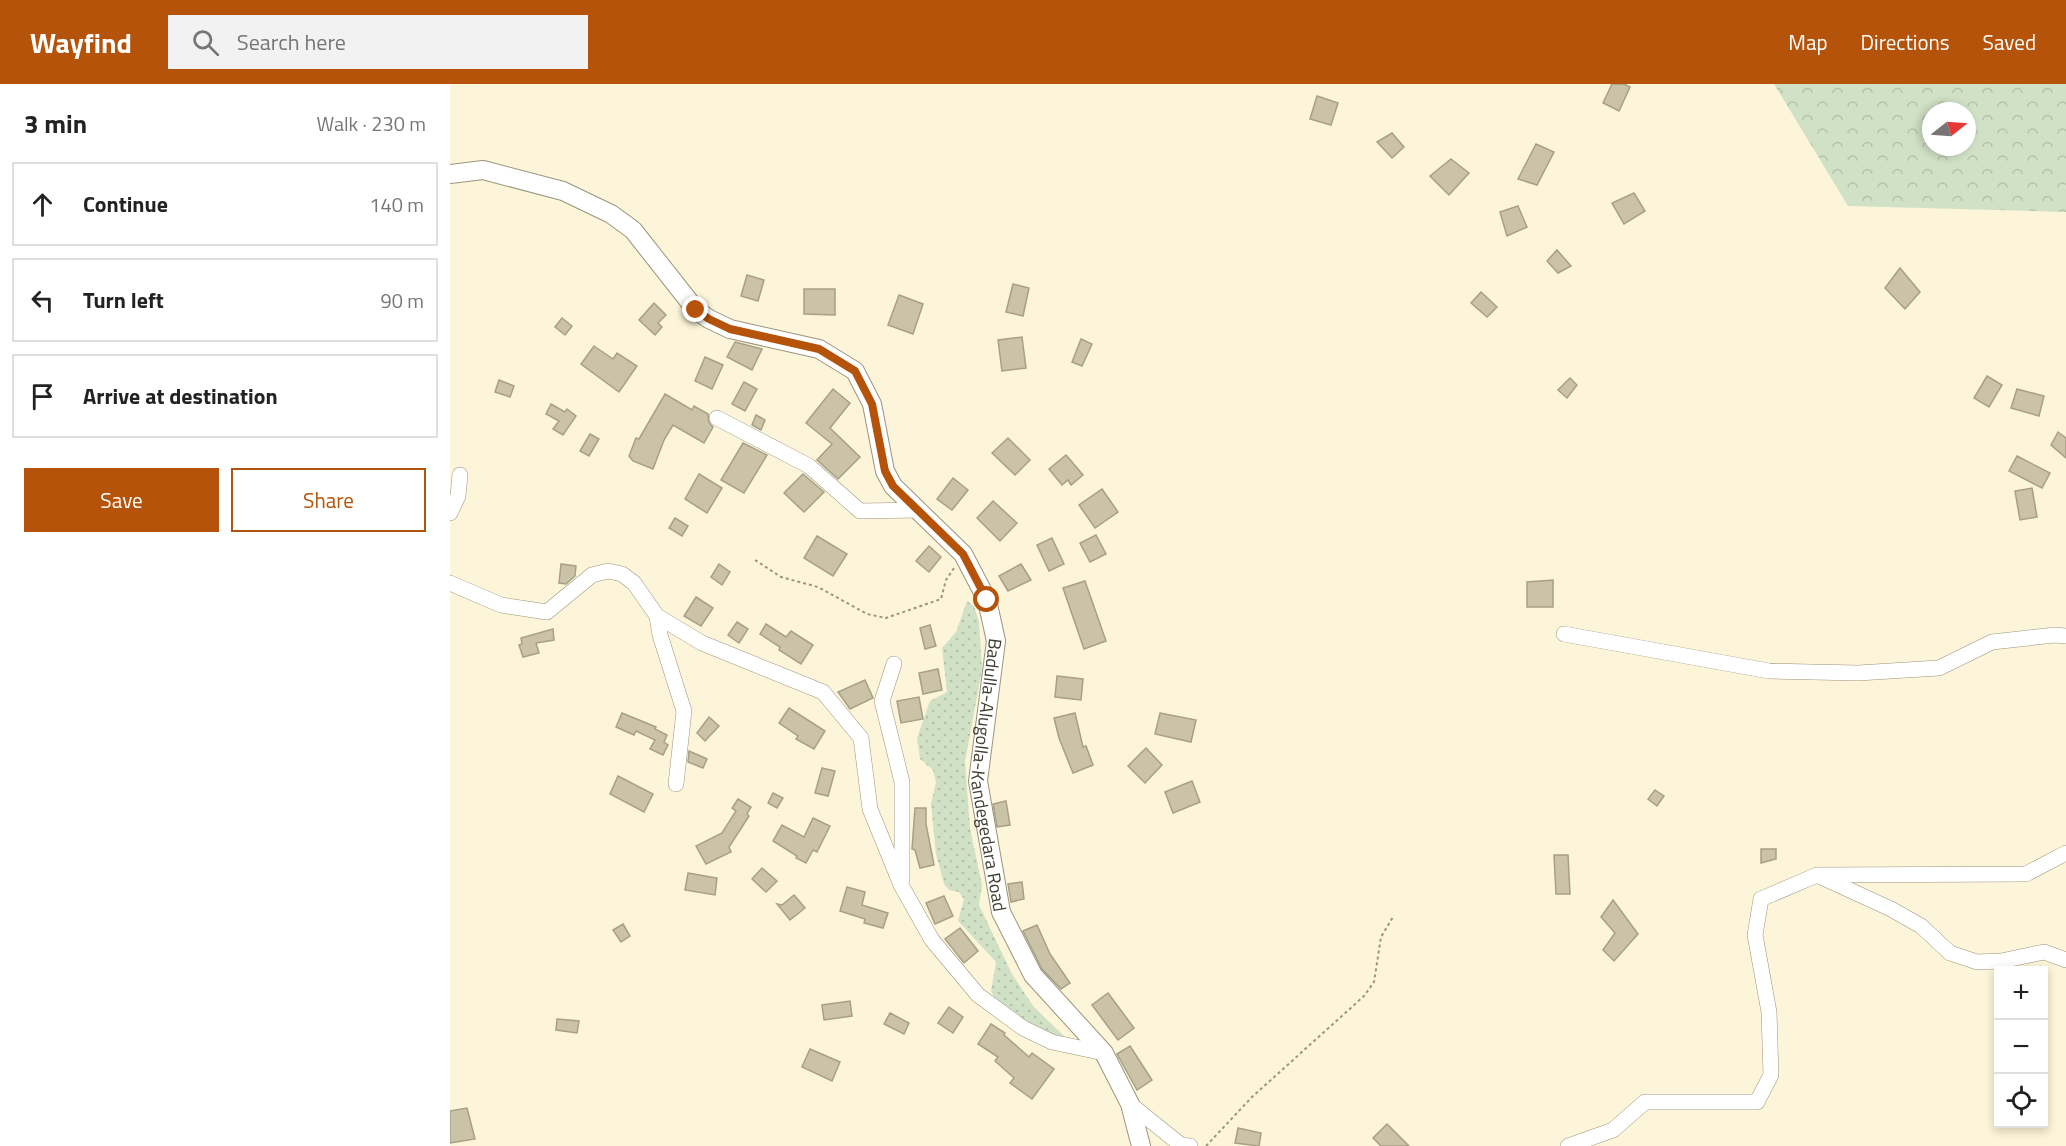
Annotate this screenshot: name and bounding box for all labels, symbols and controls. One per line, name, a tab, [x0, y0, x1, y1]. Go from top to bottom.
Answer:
search box	[168, 15, 588, 69]
text: Wayfind	[30, 21, 132, 64]
text: Search here	[237, 25, 346, 59]
icon: search	[189, 26, 222, 59]
text: Map	[1788, 26, 1828, 58]
text: Directions	[1861, 26, 1950, 58]
text: Saved	[1983, 26, 2036, 58]
north arrow	[1922, 102, 1976, 156]
text: 3 min	[24, 104, 87, 143]
text: Walk · 230 m	[317, 108, 426, 139]
text: Continue	[83, 187, 168, 221]
icon: ahead	[26, 188, 59, 221]
text: 140 m	[369, 189, 424, 220]
text: Turn left	[83, 283, 164, 317]
icon: left	[26, 284, 59, 317]
text: 90 m	[380, 285, 424, 316]
route end	[682, 296, 708, 322]
text: Arrive at destination	[83, 379, 278, 413]
icon: arrive	[26, 380, 59, 413]
button: Save	[24, 468, 219, 532]
button: Share	[231, 468, 426, 532]
route start	[973, 586, 999, 612]
street label: Badulla-Alugolla-Kandegedara Road	[965, 637, 1014, 913]
map controls	[1994, 966, 2048, 1128]
button: +	[1994, 966, 2048, 1020]
button: −	[1994, 1020, 2048, 1074]
button: locate	[1994, 1074, 2048, 1128]

